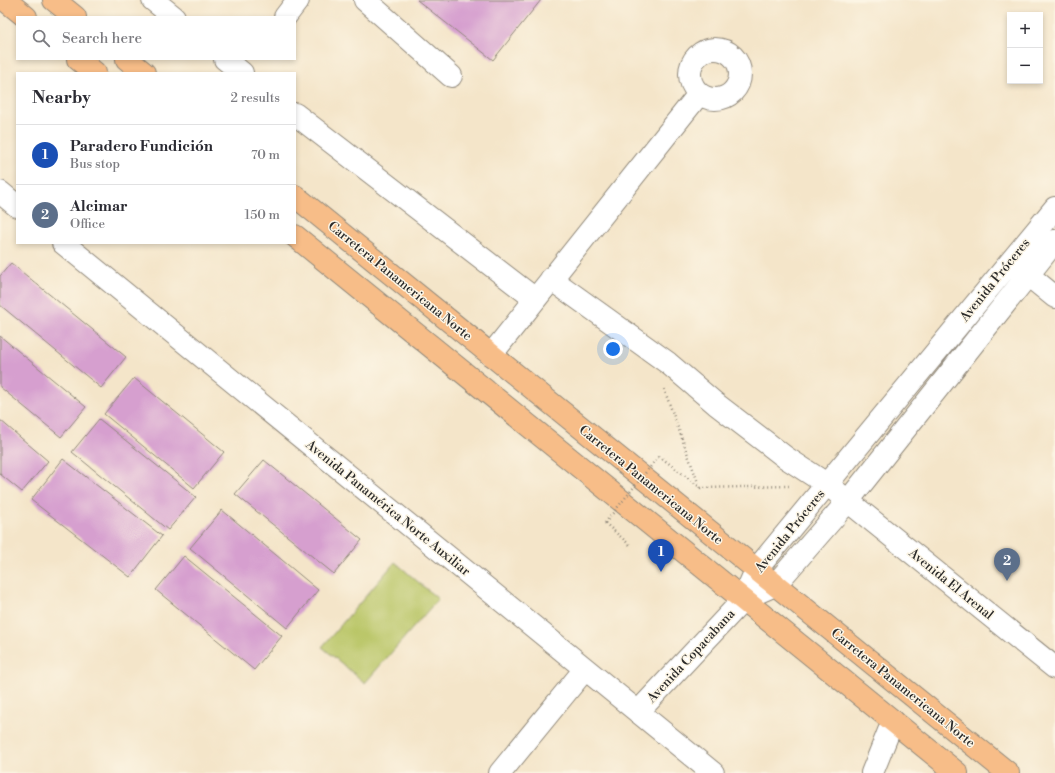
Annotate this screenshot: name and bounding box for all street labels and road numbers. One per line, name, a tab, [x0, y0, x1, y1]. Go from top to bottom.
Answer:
street label: Carretera Panamericana Norte	[325, 218, 476, 344]
street label: Avenida Próceres	[956, 235, 1034, 326]
street label: Carretera Panamericana Norte	[576, 422, 727, 548]
street label: Avenida Panamérica Norte Auxiliar	[302, 436, 474, 580]
street label: Avenida Próceres	[751, 486, 829, 577]
street label: Avenida El Arenal	[905, 544, 997, 623]
street label: Avenida Copacabana	[643, 606, 739, 707]
street label: Carretera Panamericana Norte	[828, 625, 979, 751]

